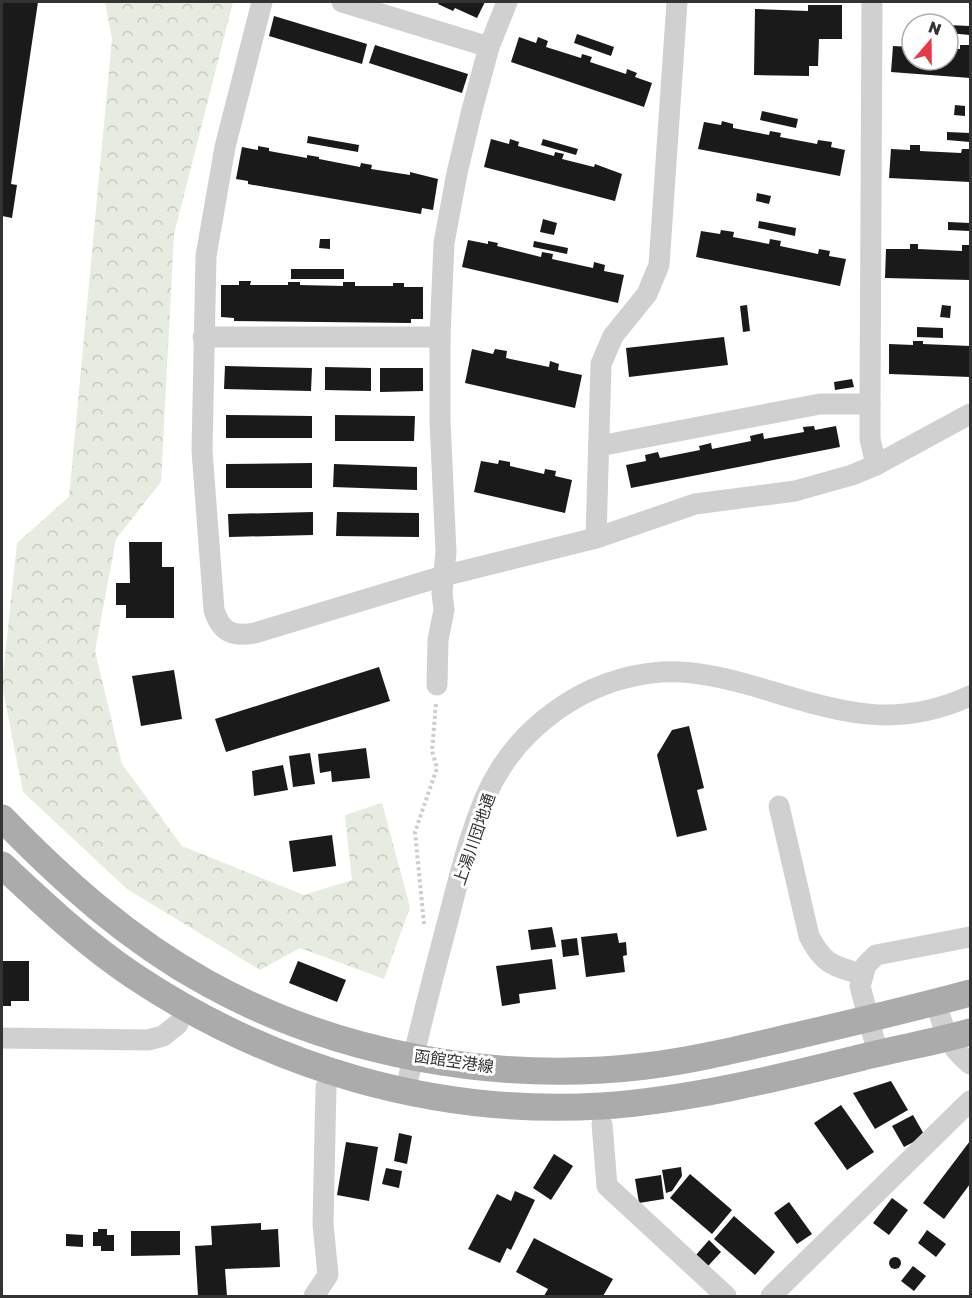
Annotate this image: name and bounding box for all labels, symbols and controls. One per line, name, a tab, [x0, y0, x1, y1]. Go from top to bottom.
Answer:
north arrow	[900, 12, 960, 72]
text: N	[926, 16, 944, 39]
street label: 上湯川団地通	[449, 790, 499, 888]
street label: 函館空港線	[413, 1046, 495, 1076]

